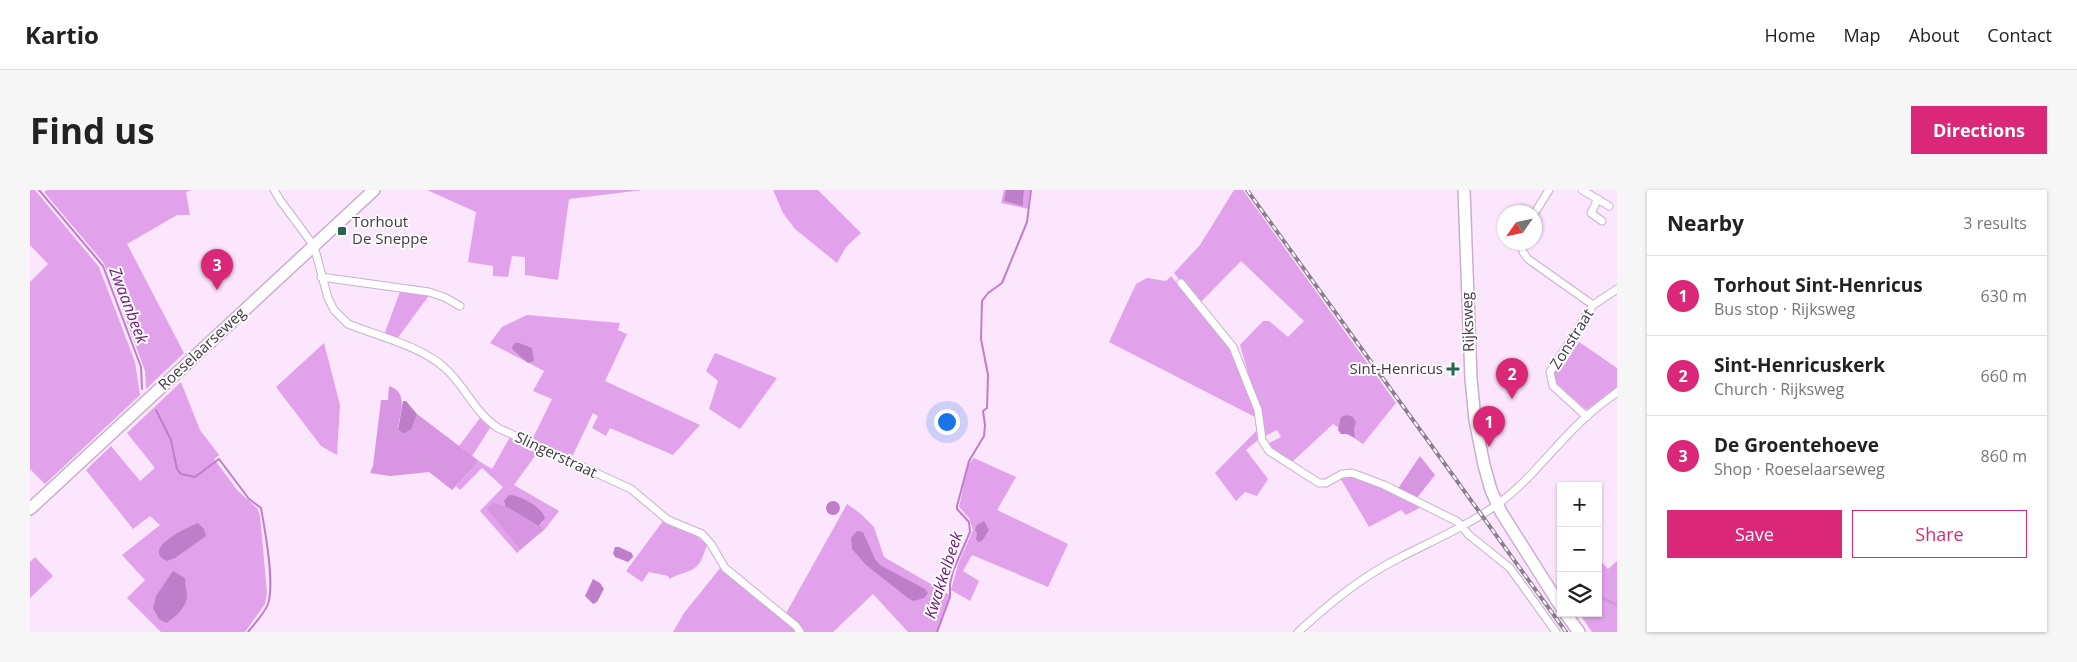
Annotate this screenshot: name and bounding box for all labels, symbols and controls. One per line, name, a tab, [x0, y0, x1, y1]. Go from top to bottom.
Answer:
text: Kartio	[25, 18, 99, 51]
text: Home	[1765, 23, 1815, 47]
text: Map	[1843, 23, 1881, 47]
text: About	[1909, 23, 1959, 47]
text: Contact	[1987, 23, 2052, 47]
button: Directions	[1911, 106, 2047, 154]
text: Find us	[30, 107, 155, 154]
north arrow	[1497, 205, 1542, 250]
text: Nearby	[1667, 209, 1744, 237]
place label: Torhout De Sneppe	[352, 211, 428, 248]
text: 3 results	[1963, 212, 2027, 234]
marker: Torhout De Sneppe	[336, 225, 348, 237]
pin: 3	[201, 249, 233, 290]
water label: Zwaanbeek	[104, 263, 154, 348]
text: Torhout Sint-Henricus	[1714, 272, 1923, 298]
text: 1	[1678, 285, 1688, 307]
text: 630 m	[1981, 285, 2027, 307]
street label: Rijksweg	[1456, 292, 1478, 352]
text: Bus stop · Rijksweg	[1714, 298, 1855, 320]
street label: Roeselaarseweg	[153, 303, 249, 394]
street label: Zonstraat	[1545, 305, 1598, 372]
text: Sint-Henricuskerk	[1714, 352, 1885, 378]
place label: Sint-Henricus	[1349, 358, 1443, 378]
pin: 2	[1496, 358, 1528, 399]
marker: Sint-Henricus	[1447, 363, 1459, 375]
text: 2	[1678, 365, 1688, 387]
text: 660 m	[1981, 365, 2027, 387]
text: Church · Rijksweg	[1714, 378, 1844, 400]
pin: 1	[1473, 406, 1505, 447]
your location	[934, 409, 960, 435]
street label: Slingerstraat	[512, 426, 601, 482]
text: De Groentehoeve	[1714, 432, 1879, 458]
text: 3	[1678, 445, 1688, 467]
text: 860 m	[1981, 445, 2027, 467]
text: Shop · Roeselaarseweg	[1714, 458, 1885, 480]
map controls	[1557, 482, 1602, 617]
button: +	[1557, 482, 1602, 527]
button: Save	[1667, 510, 1842, 558]
button: Share	[1852, 510, 2027, 558]
button: −	[1557, 527, 1602, 572]
water label: Kwakkelbeek	[919, 528, 968, 621]
button: layers	[1557, 572, 1602, 617]

